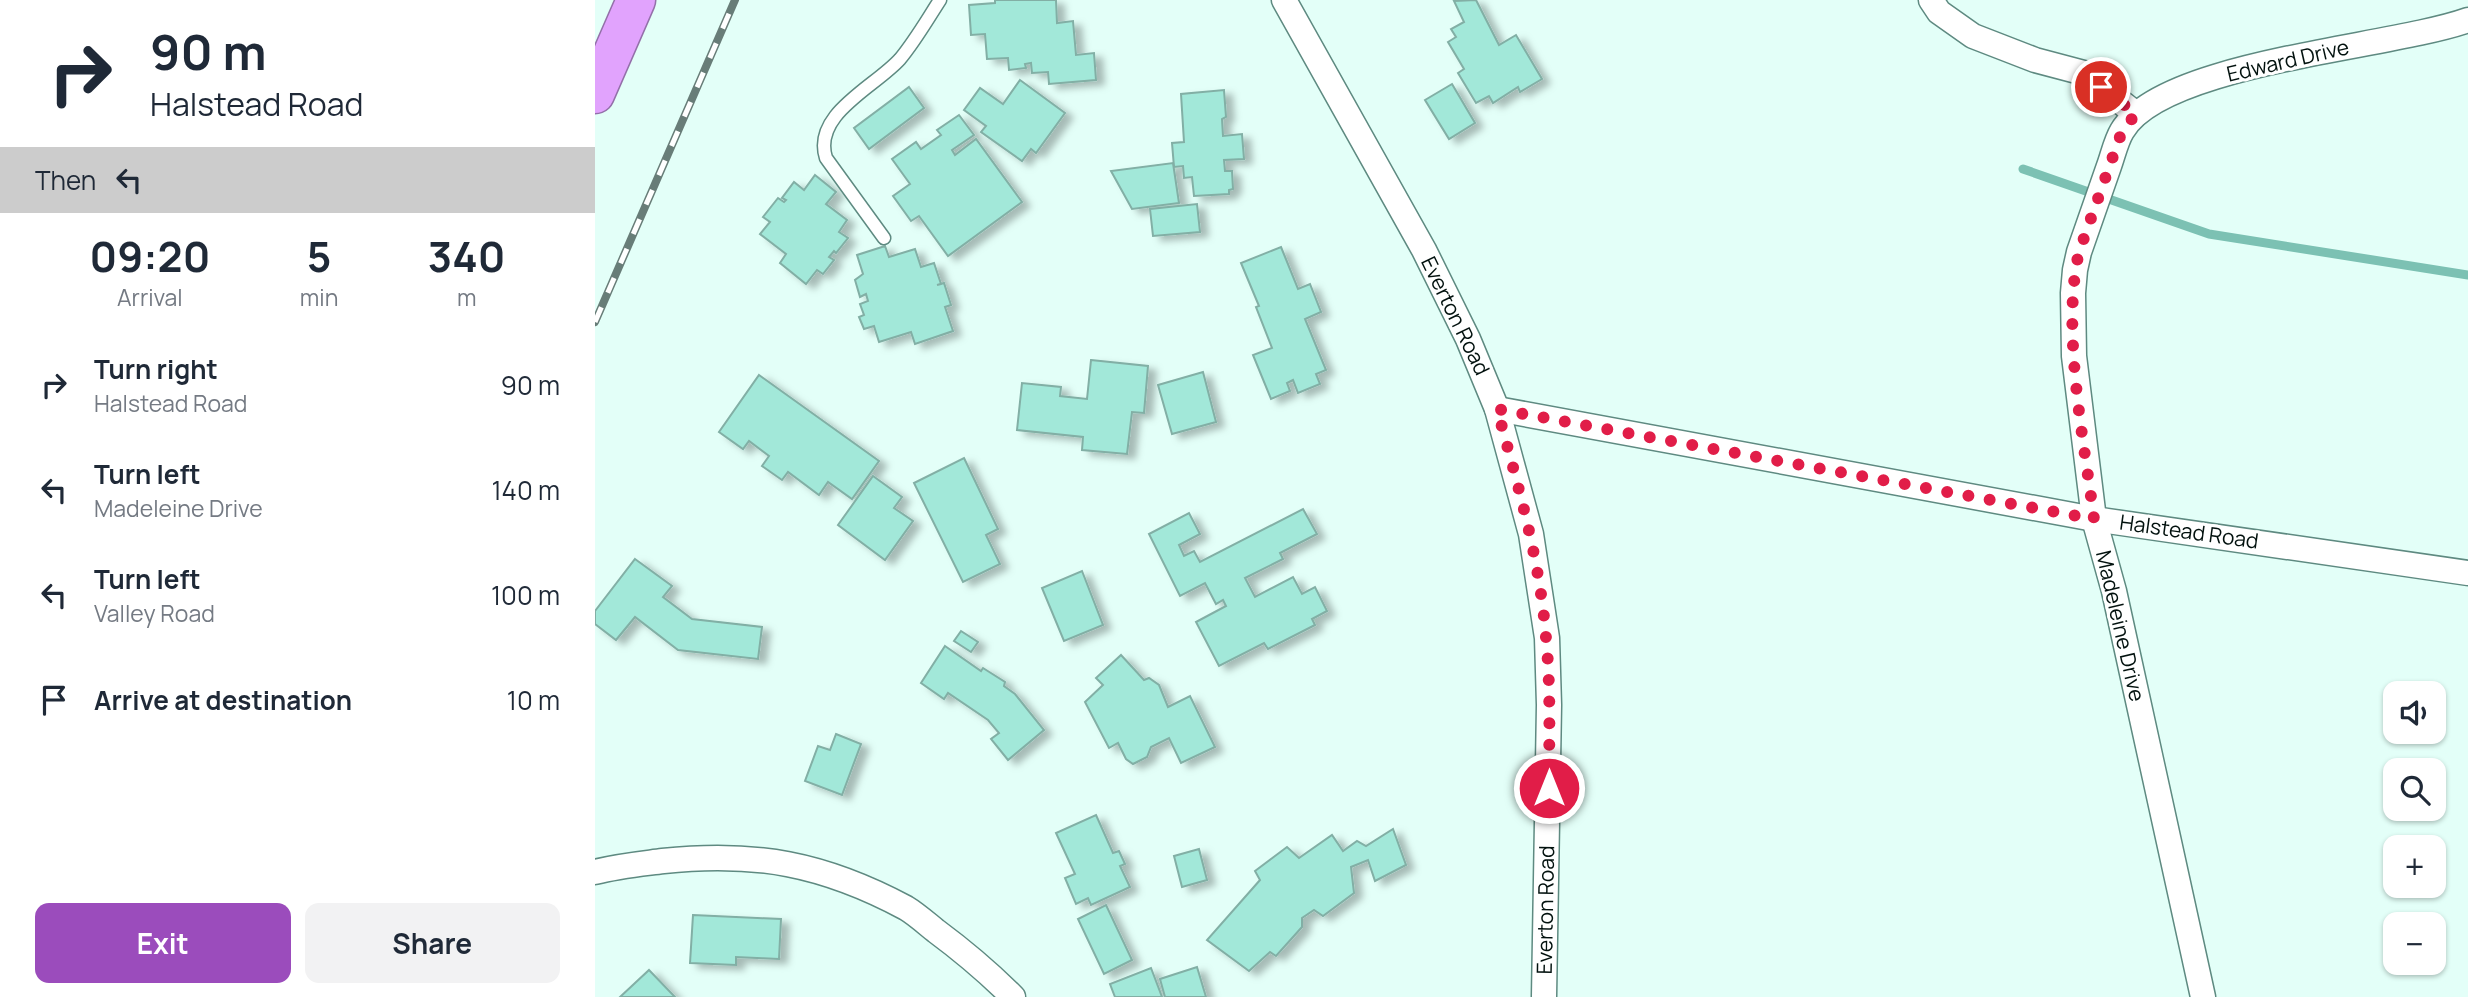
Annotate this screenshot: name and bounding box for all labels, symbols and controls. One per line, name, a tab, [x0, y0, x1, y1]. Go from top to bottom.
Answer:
text: 90 m	[150, 18, 267, 85]
icon: right	[35, 28, 126, 119]
street label: Edward Drive	[2224, 32, 2352, 88]
pin	[2071, 57, 2131, 117]
icon: arrive	[2082, 68, 2120, 106]
text: Halstead Road	[150, 82, 364, 126]
icon: left	[110, 161, 148, 199]
text: Then	[35, 162, 96, 198]
text: 09:20	[90, 227, 210, 285]
text: 5	[307, 227, 331, 285]
text: 340	[428, 227, 505, 285]
street label: Everton Road	[1415, 251, 1497, 380]
text: Arrival	[117, 281, 183, 313]
text: min	[300, 281, 338, 313]
text: m	[457, 281, 476, 313]
text: Turn right	[94, 351, 218, 387]
icon: right	[35, 366, 73, 404]
text: 90 m	[501, 367, 560, 403]
text: Halstead Road	[94, 387, 247, 419]
text: Turn left	[94, 456, 201, 492]
icon: left	[35, 471, 73, 509]
text: 140 m	[491, 472, 560, 508]
text: Madeleine Drive	[94, 492, 263, 524]
street label: Halstead Road	[2118, 507, 2260, 555]
street label: Madeleine Drive	[2090, 548, 2152, 704]
text: Turn left	[94, 561, 201, 597]
icon: left	[35, 576, 73, 614]
text: 100 m	[491, 577, 560, 613]
text: Valley Road	[94, 597, 215, 629]
icon: arrive	[35, 681, 73, 719]
map controls	[2383, 681, 2446, 975]
button: sound	[2383, 681, 2446, 744]
text: Arrive at destination	[94, 682, 352, 718]
text: 10 m	[507, 682, 560, 718]
position arrow	[1512, 751, 1586, 825]
button: search	[2383, 758, 2446, 821]
button: +	[2383, 835, 2446, 898]
street label: Everton Road	[1530, 845, 1560, 975]
button: Exit	[35, 903, 291, 983]
button: Share	[305, 903, 560, 983]
button: −	[2383, 912, 2446, 975]

